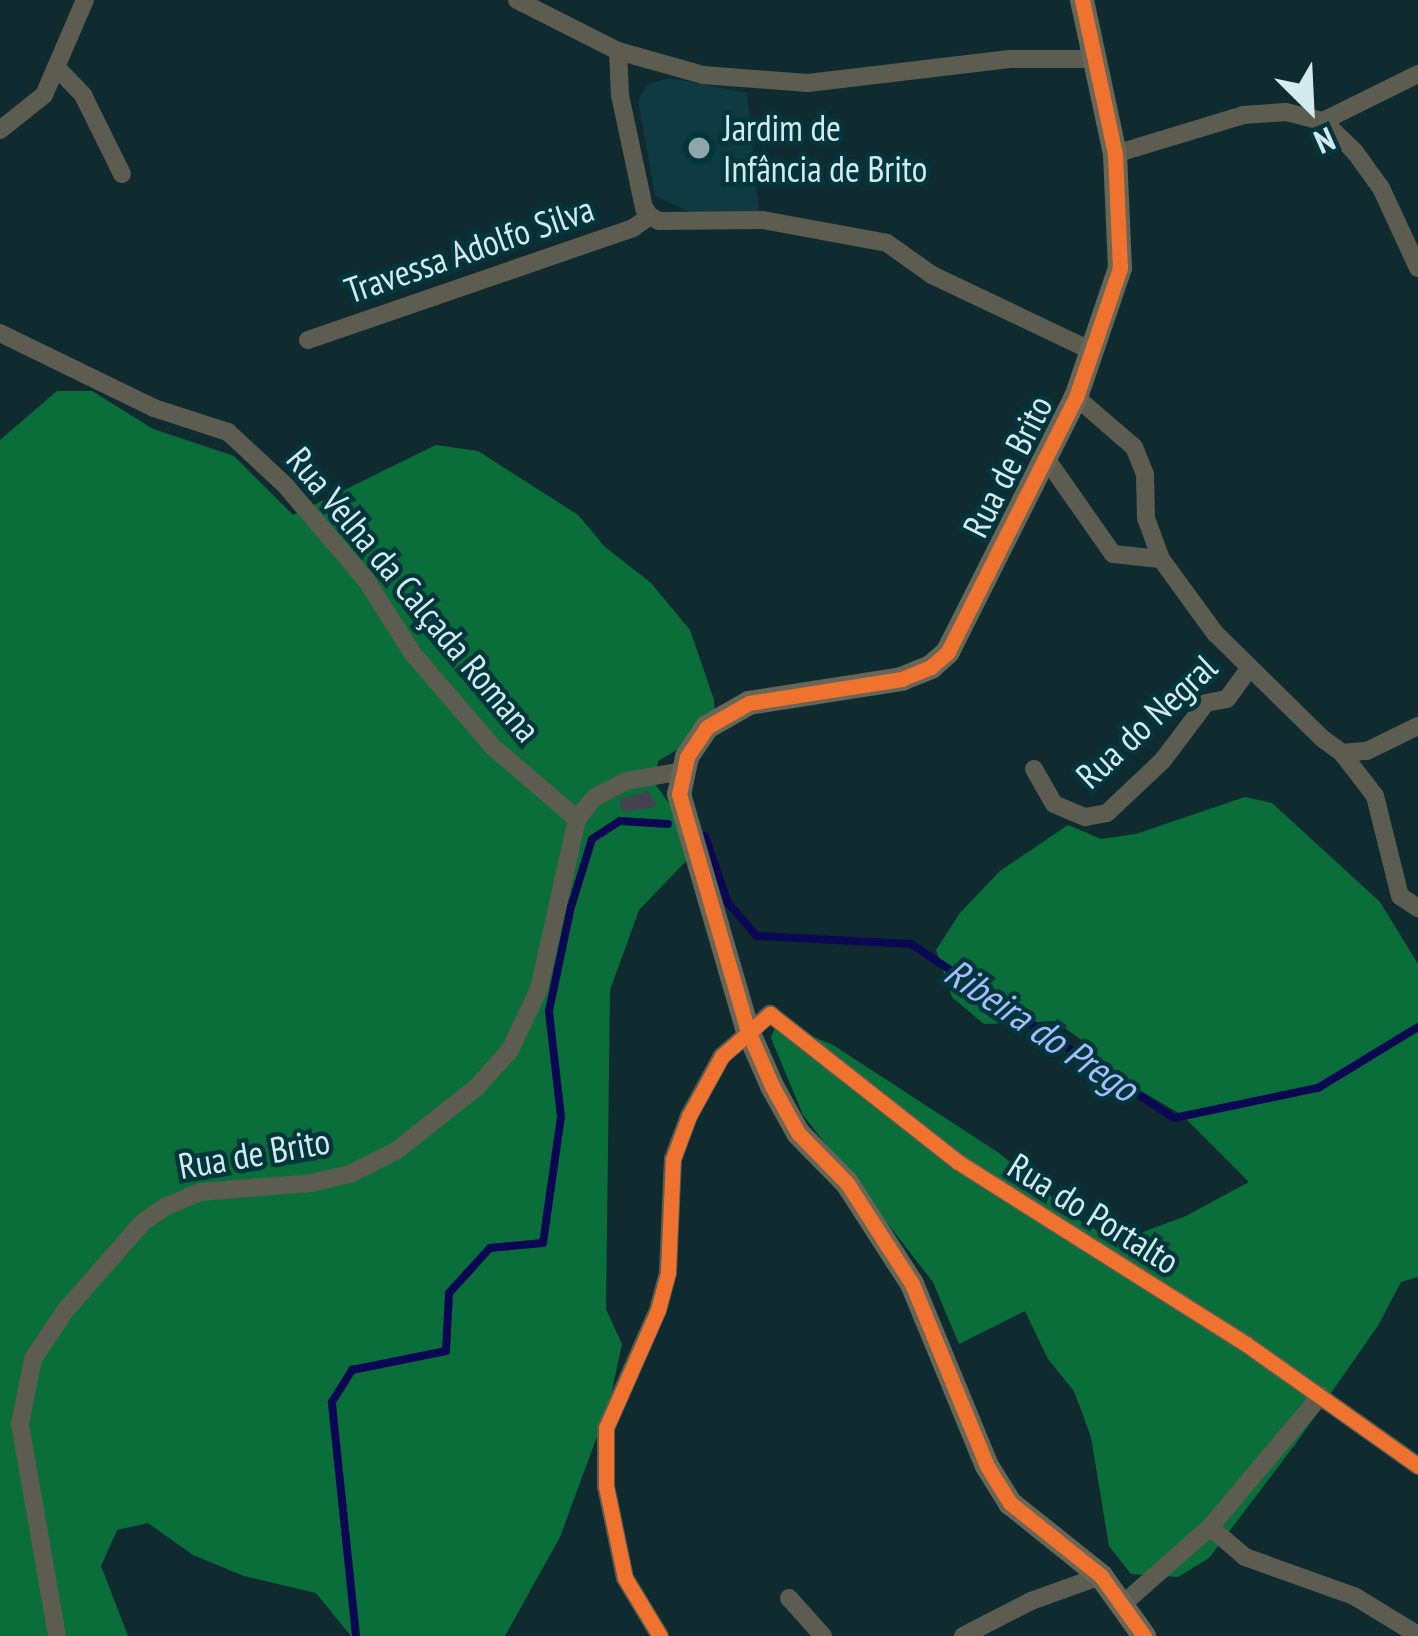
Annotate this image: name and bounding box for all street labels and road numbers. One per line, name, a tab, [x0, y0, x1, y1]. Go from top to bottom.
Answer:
street label: Travessa Adolfo Silva	[338, 186, 600, 312]
street label: Rua de Brito	[953, 388, 1061, 544]
street label: Rua Velha da Calçada Romana	[278, 438, 550, 750]
street label: Rua do Negral	[1067, 645, 1225, 797]
street label: Rua de Brito	[175, 1118, 333, 1188]
street label: Rua do Portalto	[1001, 1144, 1187, 1282]

